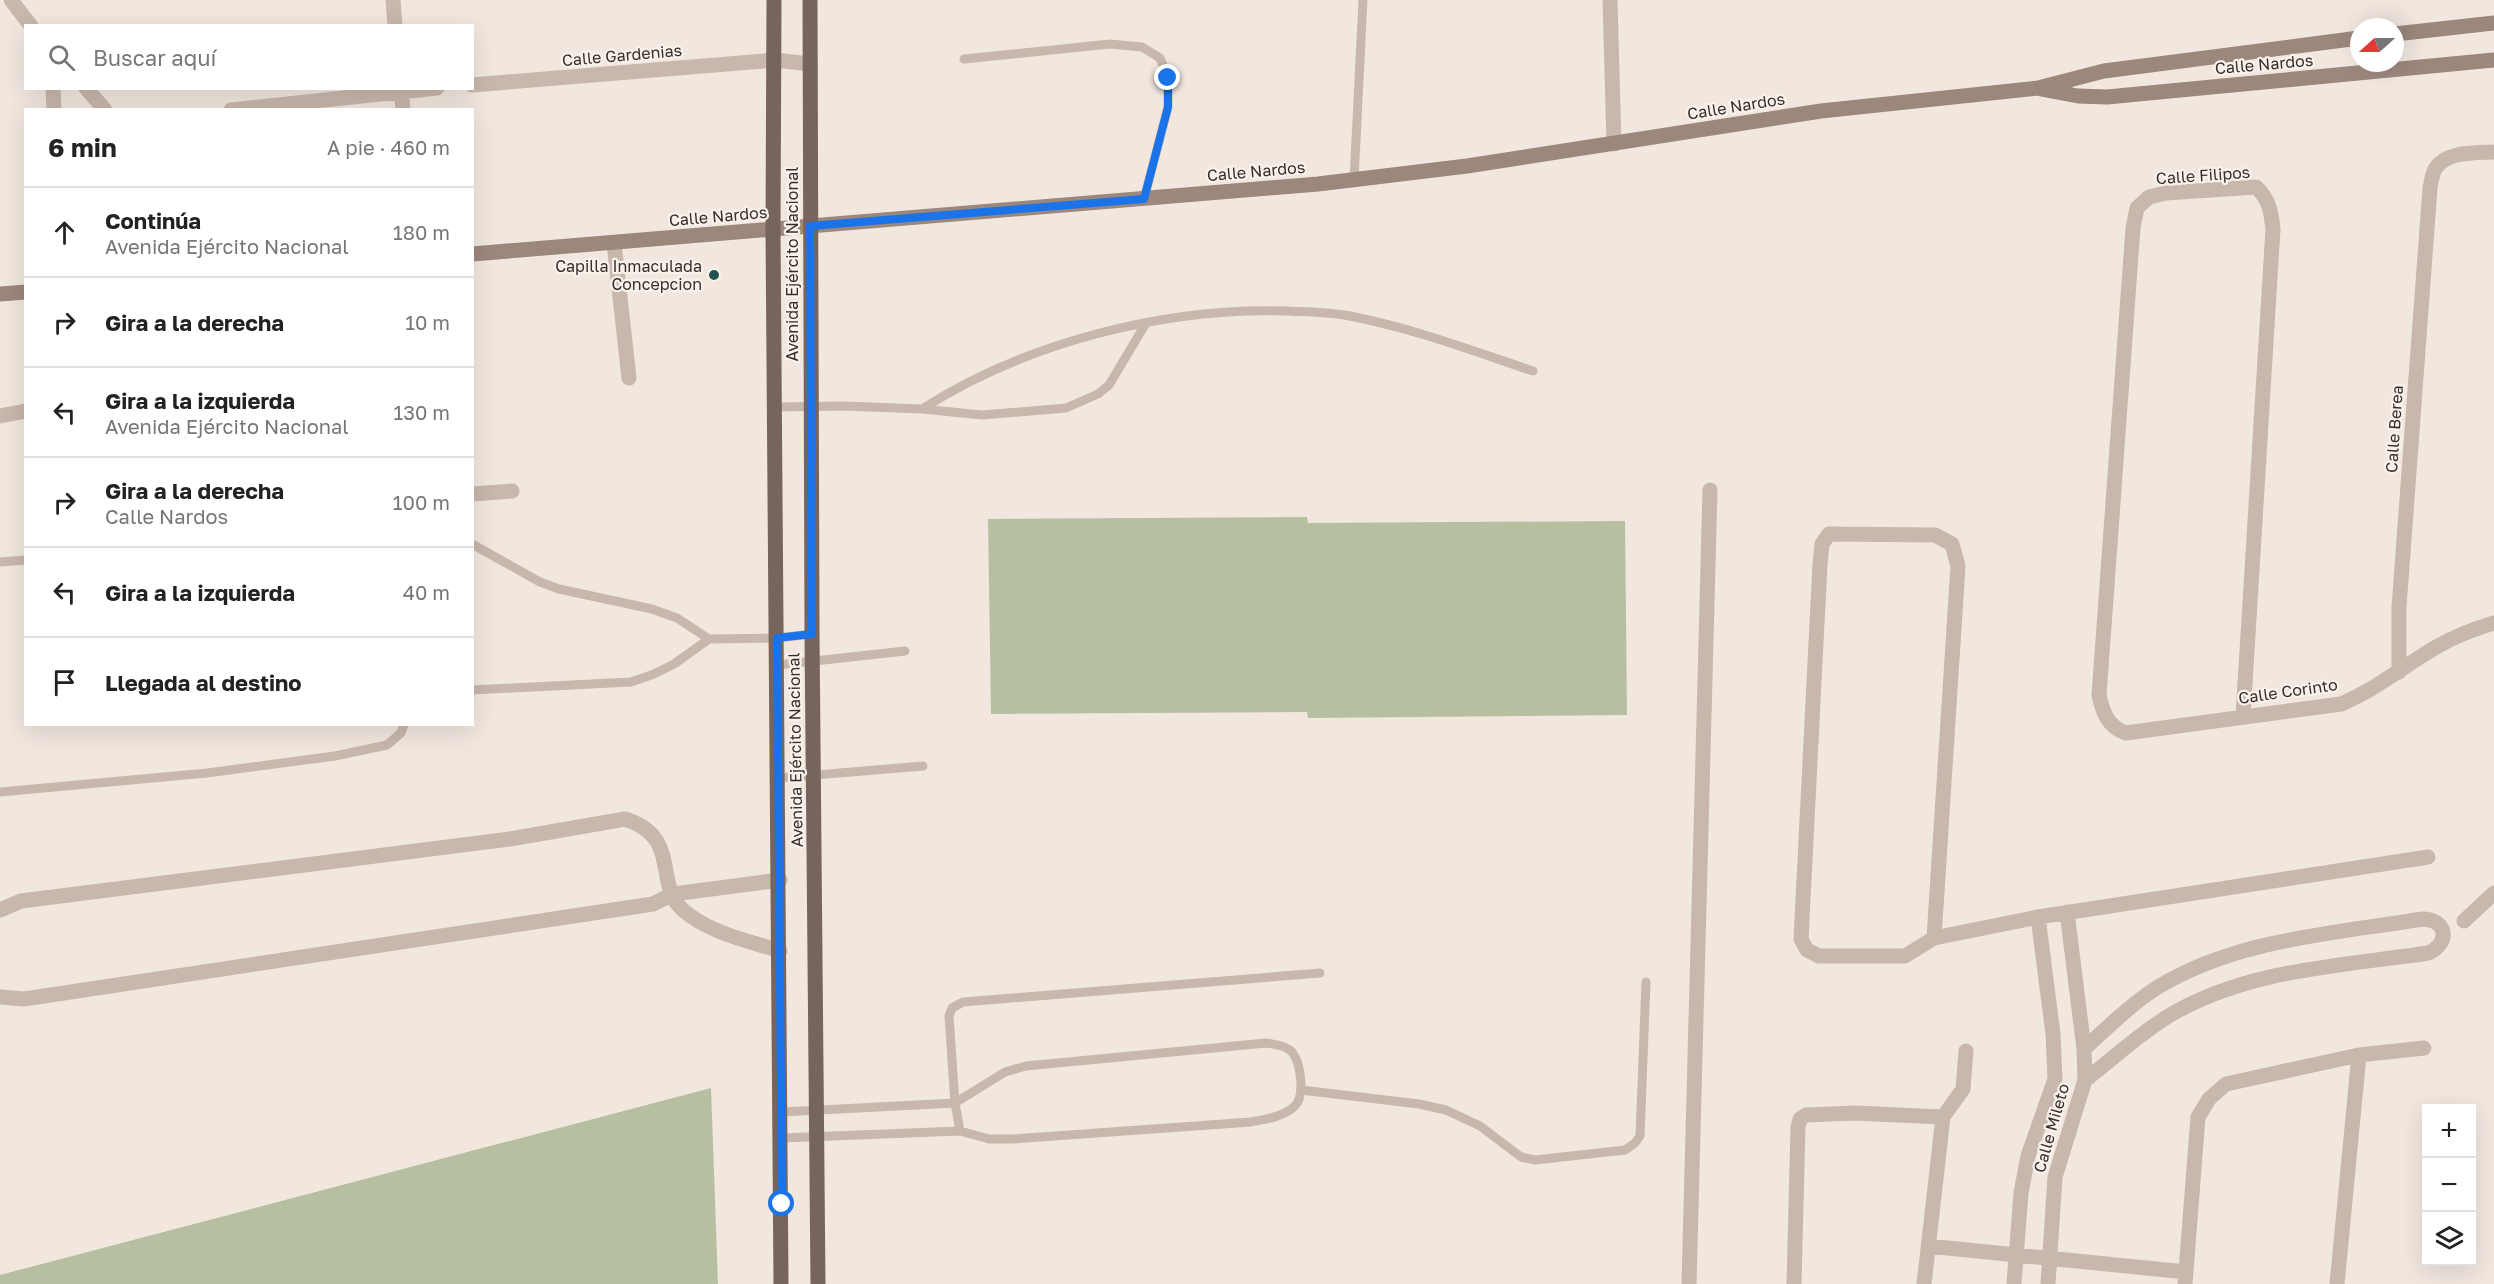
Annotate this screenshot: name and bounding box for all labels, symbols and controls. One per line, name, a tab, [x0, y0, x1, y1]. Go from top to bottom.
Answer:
north arrow	[2350, 18, 2404, 72]
search box	[24, 24, 474, 90]
street label: Calle Gardenias	[561, 40, 683, 70]
icon: search	[45, 41, 78, 74]
text: Buscar aquí	[93, 44, 216, 71]
street label: Calle Nardos	[2214, 50, 2314, 78]
route end	[1154, 64, 1180, 90]
street label: Calle Nardos	[1686, 88, 1786, 124]
text: 6 min	[48, 132, 117, 163]
text: A pie · 460 m	[327, 135, 450, 159]
street label: Calle Nardos	[1206, 157, 1306, 185]
street label: Calle Filipos	[2155, 162, 2251, 188]
street label: Avenida Ejército Nacional	[782, 167, 802, 361]
street label: Calle Nardos	[668, 202, 768, 230]
text: Continúa	[105, 207, 201, 234]
icon: ahead	[48, 216, 81, 249]
text: 180 m	[393, 220, 450, 244]
text: Avenida Ejército Nacional	[105, 234, 349, 258]
place label: Capilla Inmaculada Concepcion	[555, 256, 702, 294]
marker: Capilla Inmaculada Concepcion	[707, 268, 721, 282]
icon: right	[48, 306, 81, 339]
text: Gira a la derecha	[105, 309, 284, 336]
text: 10 m	[405, 310, 450, 334]
street label: Calle Berea	[2381, 385, 2407, 473]
text: Gira a la izquierda	[105, 387, 295, 414]
icon: left	[48, 396, 81, 429]
text: 130 m	[394, 400, 450, 424]
text: Avenida Ejército Nacional	[105, 414, 349, 438]
text: Gira a la derecha	[105, 477, 284, 504]
icon: right	[48, 486, 81, 519]
text: 100 m	[393, 490, 450, 514]
text: Calle Nardos	[105, 504, 228, 528]
icon: left	[48, 576, 81, 609]
text: Gira a la izquierda	[105, 579, 295, 606]
text: 40 m	[403, 580, 450, 604]
street label: Avenida Ejército Nacional	[783, 652, 807, 848]
icon: arrive	[48, 666, 81, 699]
text: Llegada al destino	[105, 669, 302, 696]
street label: Calle Corinto	[2237, 674, 2339, 708]
street label: Calle Mileto	[2029, 1081, 2073, 1175]
map controls	[2422, 1104, 2476, 1266]
button: +	[2422, 1104, 2476, 1158]
button: −	[2422, 1158, 2476, 1212]
route start	[768, 1190, 794, 1216]
button: layers	[2422, 1212, 2476, 1266]

